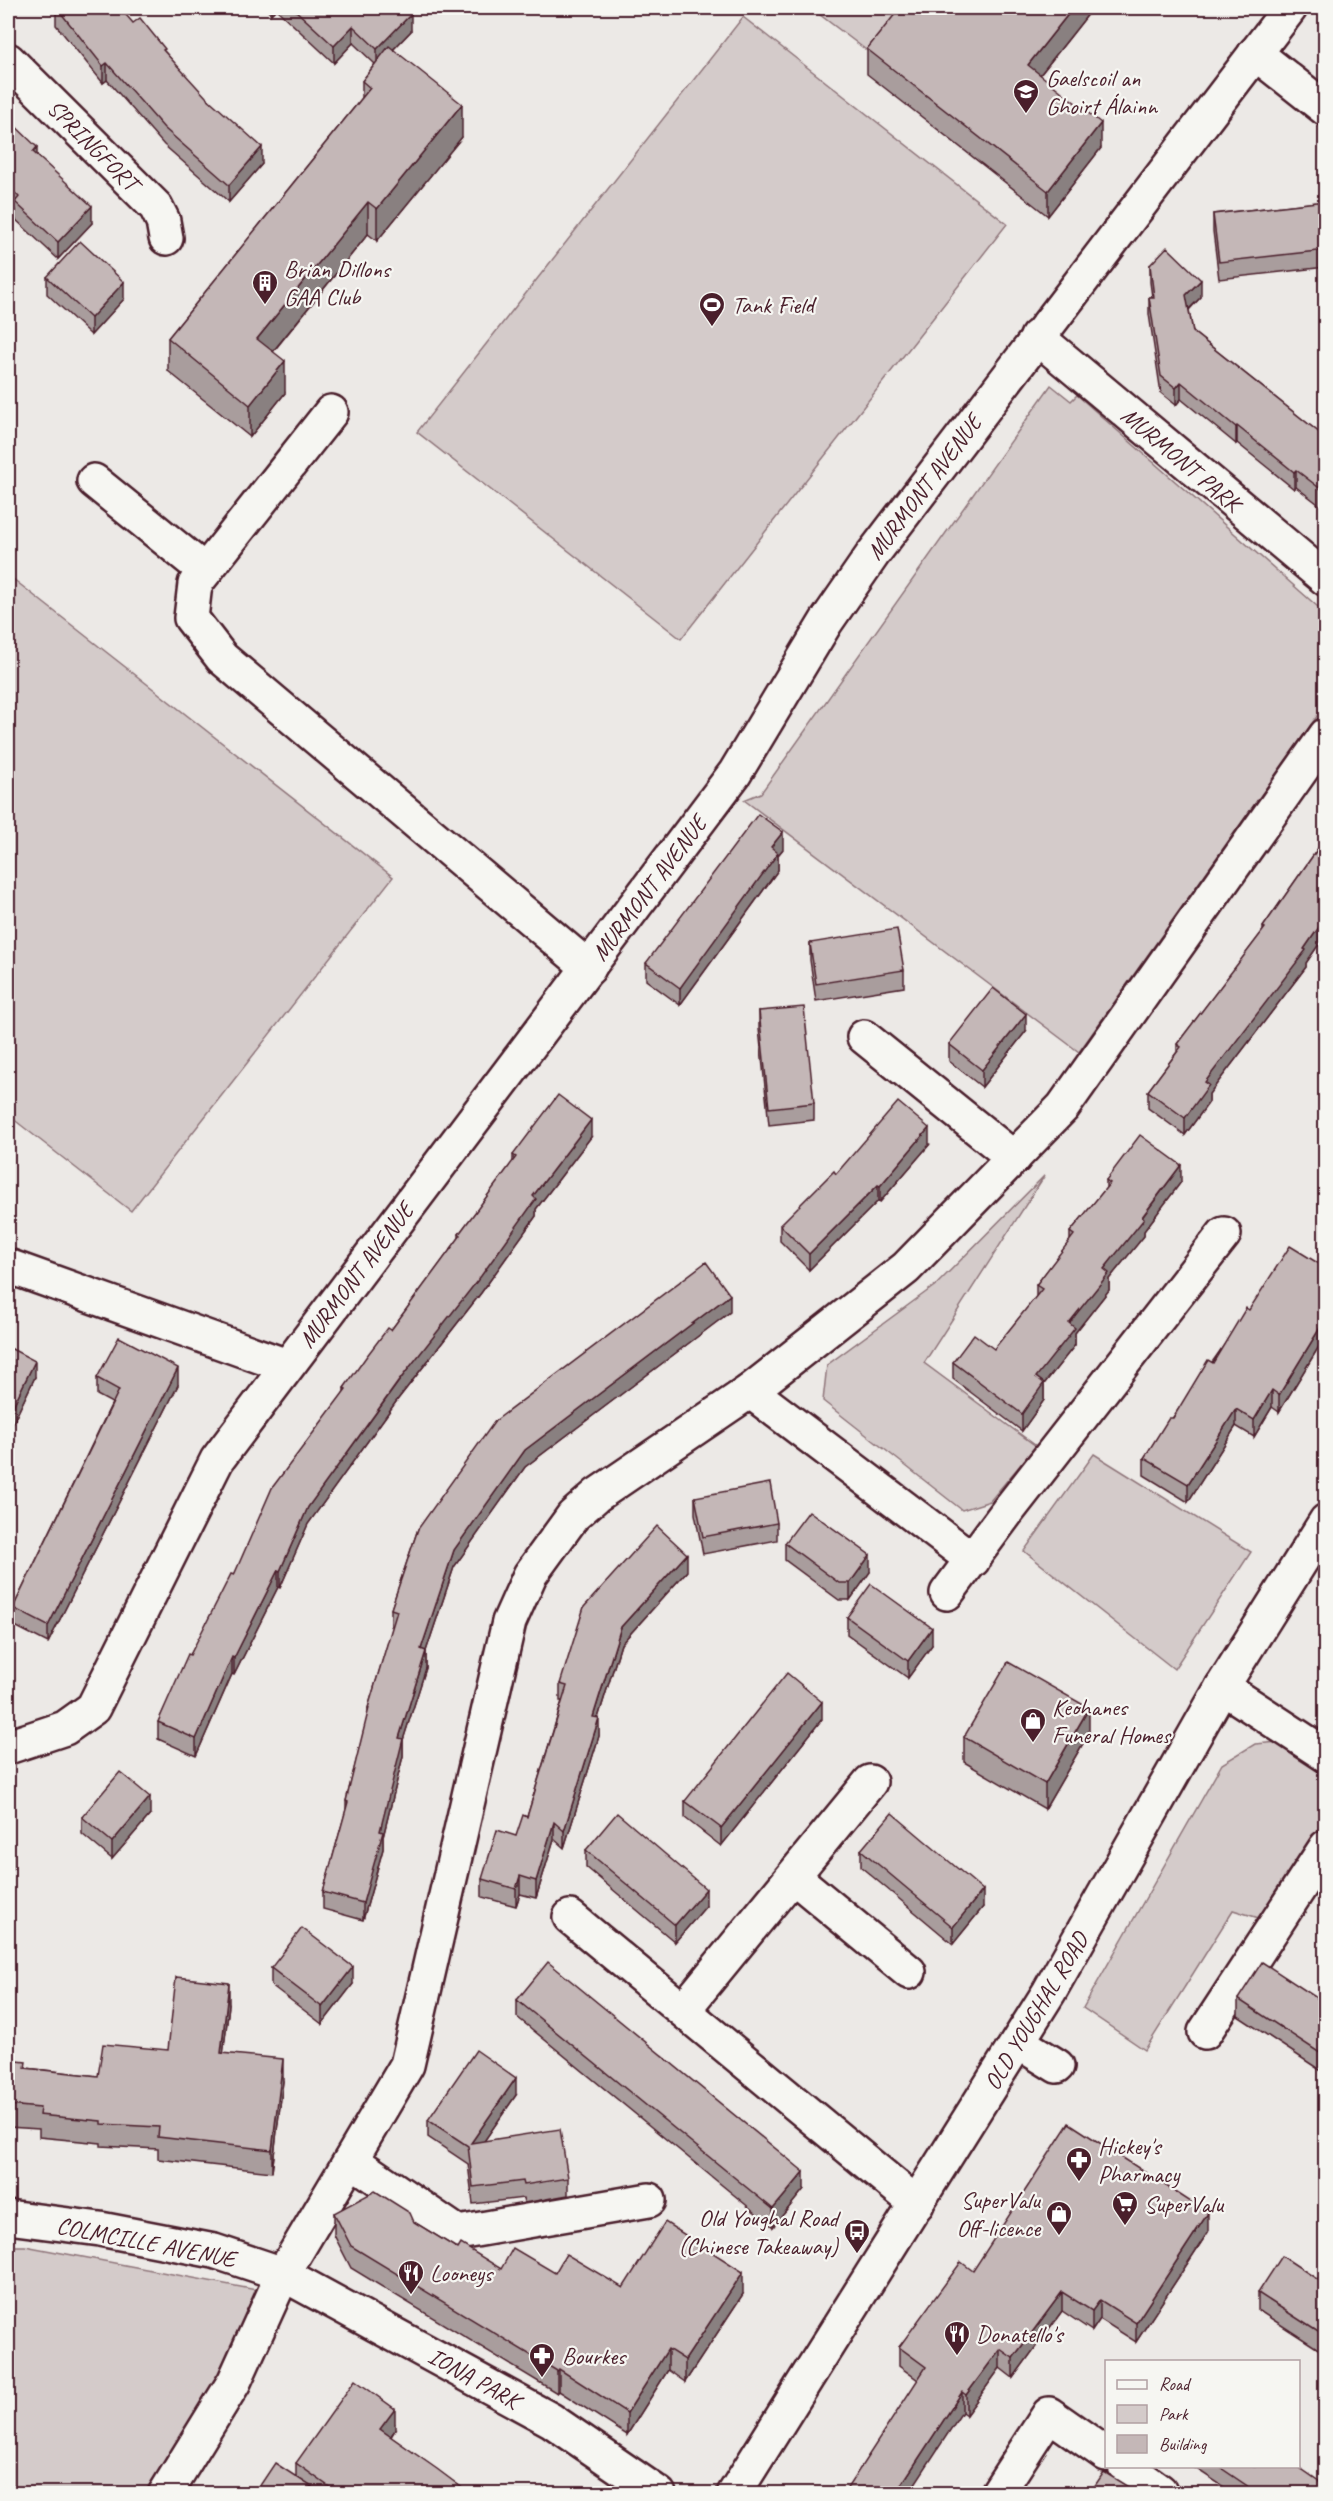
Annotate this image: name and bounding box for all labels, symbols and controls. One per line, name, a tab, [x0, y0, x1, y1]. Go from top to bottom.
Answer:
place label: Gaelscoil an Ghoirt Álainn	[1046, 63, 1158, 121]
school or university icon: Gaelscoil an Ghoirt Álainn	[1011, 77, 1041, 115]
street label: SPRINGFORT	[41, 93, 149, 201]
place label: Brian Dillons GAA Club	[284, 254, 392, 312]
building icon: Brian Dillons GAA Club	[250, 268, 280, 306]
sports icon: Tank Field	[697, 290, 727, 328]
place label: Tank Field	[732, 290, 817, 320]
street label: MURMONT PARK	[1115, 400, 1250, 520]
street label: MURMONT AVENUE	[860, 406, 990, 566]
street label: MURMONT AVENUE	[585, 807, 715, 967]
street label: MURMONT AVENUE	[292, 1194, 422, 1354]
place label: Keohanes Funeral Homes	[1052, 1692, 1172, 1750]
shop icon: Keohanes Funeral Homes	[1018, 1706, 1048, 1744]
street label: OLD YOUGHAL ROAD	[977, 1925, 1096, 2095]
place label: Hickey's Pharmacy	[1098, 2131, 1181, 2189]
pharmacy icon: Hickey's Pharmacy	[1064, 2145, 1094, 2183]
place label: SuperValu Off-licence	[956, 2185, 1042, 2243]
supermarket icon: SuperValu	[1110, 2189, 1140, 2227]
place label: SuperValu	[1144, 2189, 1225, 2219]
shop icon: SuperValu Off-licence	[1044, 2199, 1074, 2237]
place label: Old Youghal Road (Chinese Takeaway)	[678, 2203, 842, 2261]
street label: COLMCILLE AVENUE	[54, 2210, 241, 2275]
bus stop icon: Old Youghal Road (Chinese Takeaway)	[842, 2217, 872, 2255]
restaurant icon: Looneys	[396, 2258, 426, 2296]
place label: Looneys	[430, 2258, 494, 2288]
restaurant icon: Donatello's	[942, 2319, 972, 2357]
place label: Donatello's	[976, 2319, 1065, 2349]
street label: IONA PARK	[423, 2341, 529, 2418]
pharmacy icon: Bourkes	[527, 2341, 557, 2379]
place label: Bourkes	[562, 2341, 627, 2371]
legend	[1105, 2360, 1300, 2468]
text: Road	[1159, 2373, 1192, 2395]
text: Park	[1159, 2403, 1189, 2425]
text: Building	[1159, 2433, 1208, 2455]

